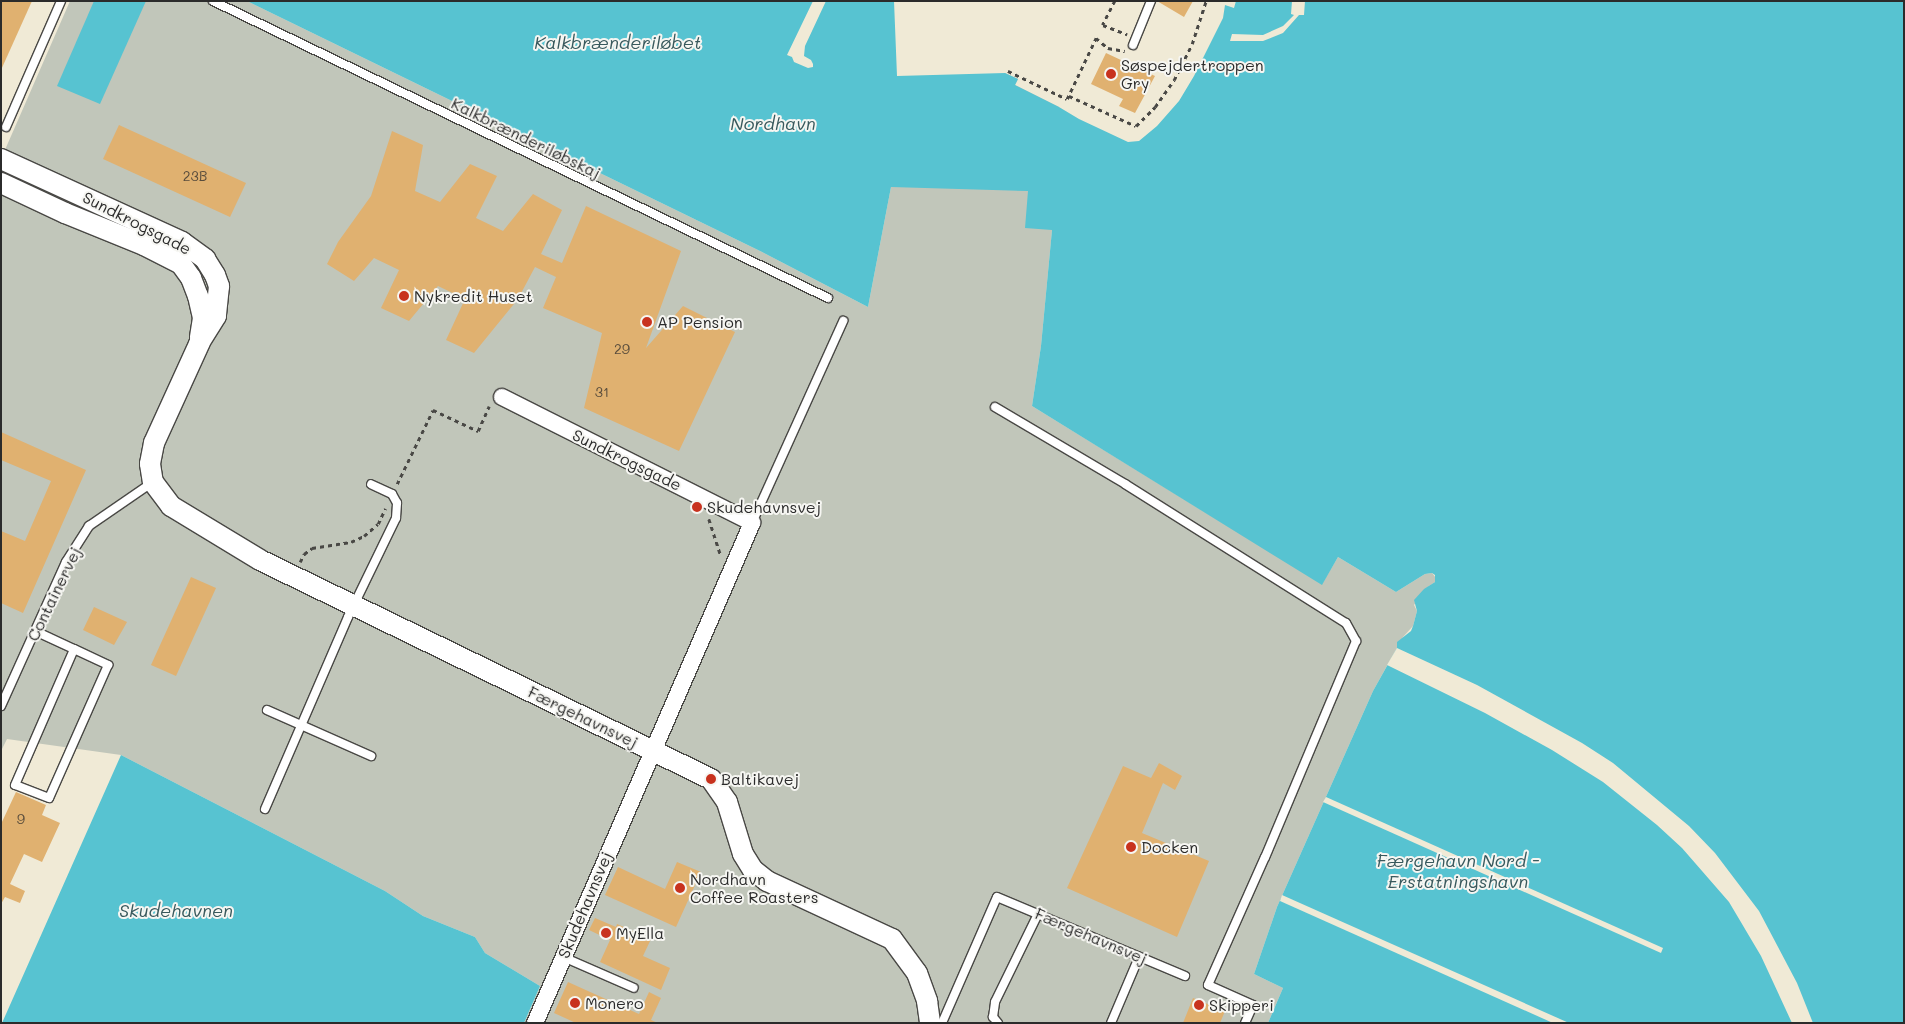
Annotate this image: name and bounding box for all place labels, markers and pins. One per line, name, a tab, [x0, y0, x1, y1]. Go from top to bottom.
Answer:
place label: Søspejdertroppen Gry	[1121, 55, 1264, 93]
marker: Søspejdertroppen Gry	[1105, 68, 1117, 80]
place label: Nykredit Huset	[414, 286, 533, 306]
marker: Nykredit Huset	[398, 290, 410, 302]
place label: AP Pension	[657, 312, 743, 332]
marker: AP Pension	[641, 316, 653, 328]
place label: Skudehavnsvej	[707, 497, 821, 517]
marker: Skudehavnsvej	[691, 501, 703, 513]
place label: Baltikavej	[721, 769, 799, 789]
marker: Baltikavej	[705, 773, 717, 785]
place label: Docken	[1141, 837, 1198, 857]
marker: Docken	[1125, 841, 1137, 853]
place label: Nordhavn Coffee Roasters	[690, 869, 819, 907]
marker: Nordhavn Coffee Roasters	[674, 882, 686, 894]
place label: MyElla	[616, 923, 664, 943]
marker: MyElla	[600, 927, 612, 939]
place label: Monero	[585, 993, 644, 1013]
place label: Skipperi	[1209, 995, 1274, 1015]
marker: Monero	[569, 997, 581, 1009]
marker: Skipperi	[1193, 999, 1205, 1011]

